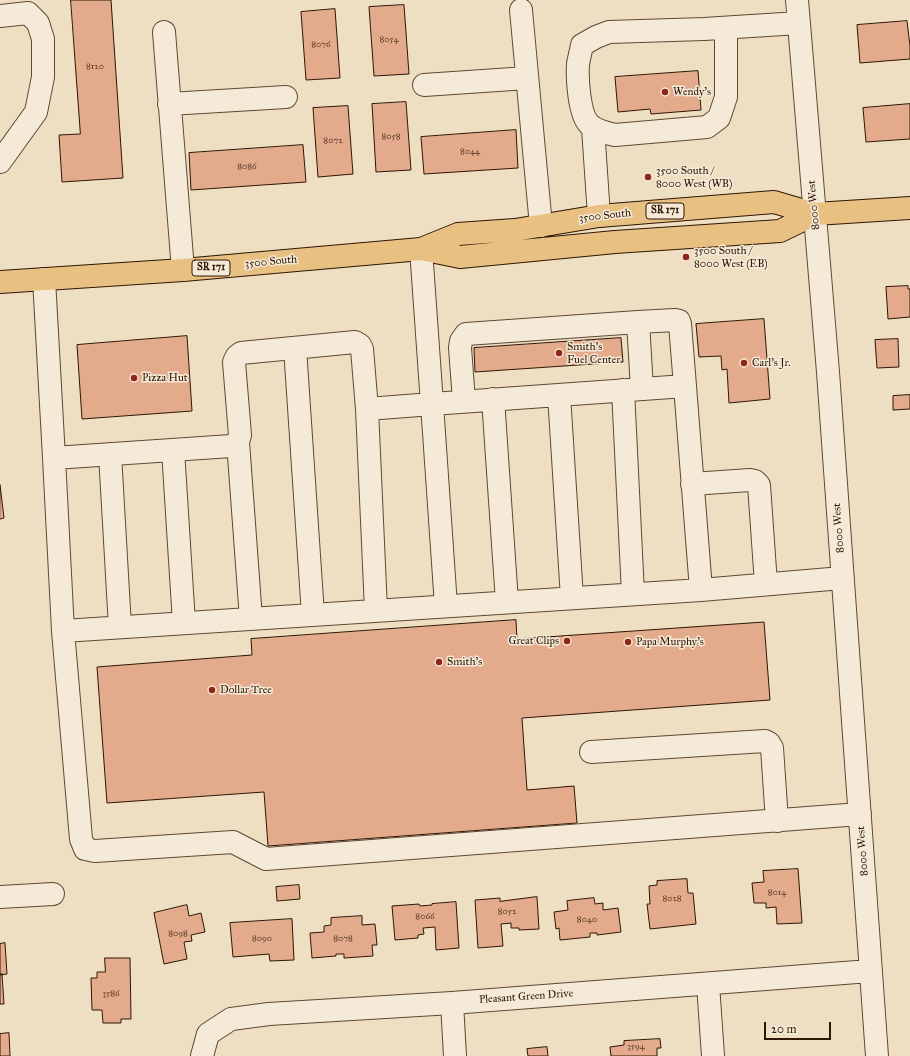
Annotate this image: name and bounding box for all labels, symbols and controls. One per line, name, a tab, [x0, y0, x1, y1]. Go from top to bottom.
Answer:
house number: 8054	[380, 35, 398, 45]
house number: 8076	[311, 40, 331, 50]
house number: 8120	[86, 62, 104, 72]
place label: Wendy's	[673, 85, 711, 99]
marker: Wendy's	[660, 87, 670, 97]
house number: 8058	[382, 132, 400, 142]
house number: 8072	[323, 136, 343, 146]
house number: 8044	[460, 147, 480, 157]
house number: 8086	[237, 162, 257, 172]
place label: 3500 South / 8000 West (WB)	[656, 164, 732, 190]
marker: 3500 South / 8000 West (WB)	[643, 172, 653, 182]
street label: 8000 West	[805, 180, 823, 230]
road number: SR 171	[646, 203, 684, 219]
street label: 3500 South	[578, 207, 632, 225]
place label: 3500 South / 8000 West (EB)	[694, 244, 768, 270]
marker: 3500 South / 8000 West (EB)	[681, 252, 691, 262]
street label: 3500 South	[244, 253, 298, 271]
road number: SR 171	[192, 260, 230, 276]
place label: Smith's Fuel Center	[567, 340, 620, 366]
marker: Smith's Fuel Center	[554, 348, 564, 358]
place label: Carl's Jr.	[752, 356, 791, 370]
marker: Carl's Jr.	[739, 358, 749, 368]
place label: Pizza Hut	[142, 371, 188, 385]
marker: Pizza Hut	[129, 373, 139, 383]
street label: 8000 West	[831, 503, 847, 553]
place label: Great Clips	[508, 634, 559, 648]
place label: Papa Murphy's	[636, 635, 704, 649]
marker: Great Clips	[562, 636, 572, 646]
marker: Papa Murphy's	[623, 637, 633, 647]
place label: Smith's	[447, 655, 482, 669]
marker: Smith's	[434, 657, 444, 667]
place label: Dollar Tree	[220, 683, 272, 697]
marker: Dollar Tree	[207, 685, 217, 695]
street label: 8000 West	[855, 826, 871, 876]
house number: 8014	[768, 888, 786, 898]
house number: 8028	[662, 894, 682, 904]
house number: 8052	[498, 907, 516, 917]
house number: 8066	[415, 912, 435, 922]
house number: 8040	[577, 915, 597, 925]
house number: 8098	[168, 929, 188, 939]
house number: 8090	[252, 934, 272, 944]
house number: 8078	[333, 934, 353, 944]
street label: Pleasant Green Drive	[479, 987, 573, 1007]
house number: 3586	[102, 989, 120, 999]
scale bar	[766, 1014, 833, 1040]
text: 20 m	[771, 1022, 797, 1036]
house number: 3594	[627, 1042, 645, 1052]

